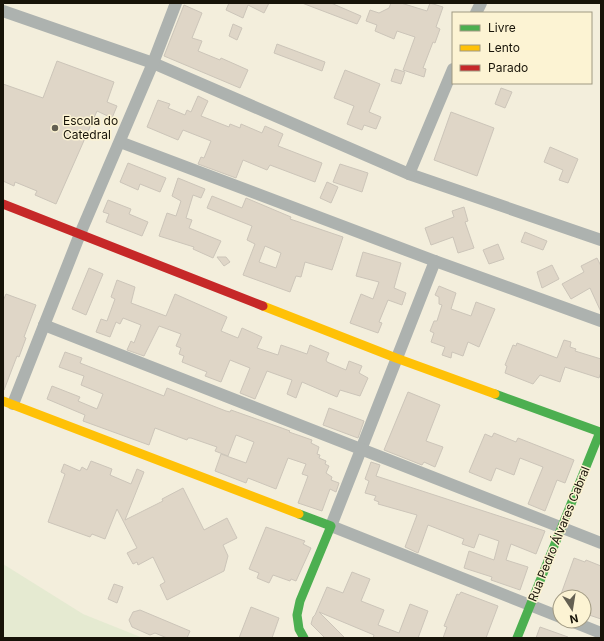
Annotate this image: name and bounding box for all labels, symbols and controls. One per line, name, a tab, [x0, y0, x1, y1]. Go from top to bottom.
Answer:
legend	[452, 12, 592, 84]
text: Livre	[488, 20, 516, 35]
text: Lento	[488, 40, 520, 55]
text: Parado	[488, 60, 528, 75]
place label: Escola do Catedral	[63, 113, 118, 142]
marker: Escola do Catedral	[50, 123, 60, 133]
street label: Rua Pedro Álvares Cabral	[525, 464, 593, 604]
north arrow	[552, 589, 592, 629]
text: N	[569, 611, 580, 627]

